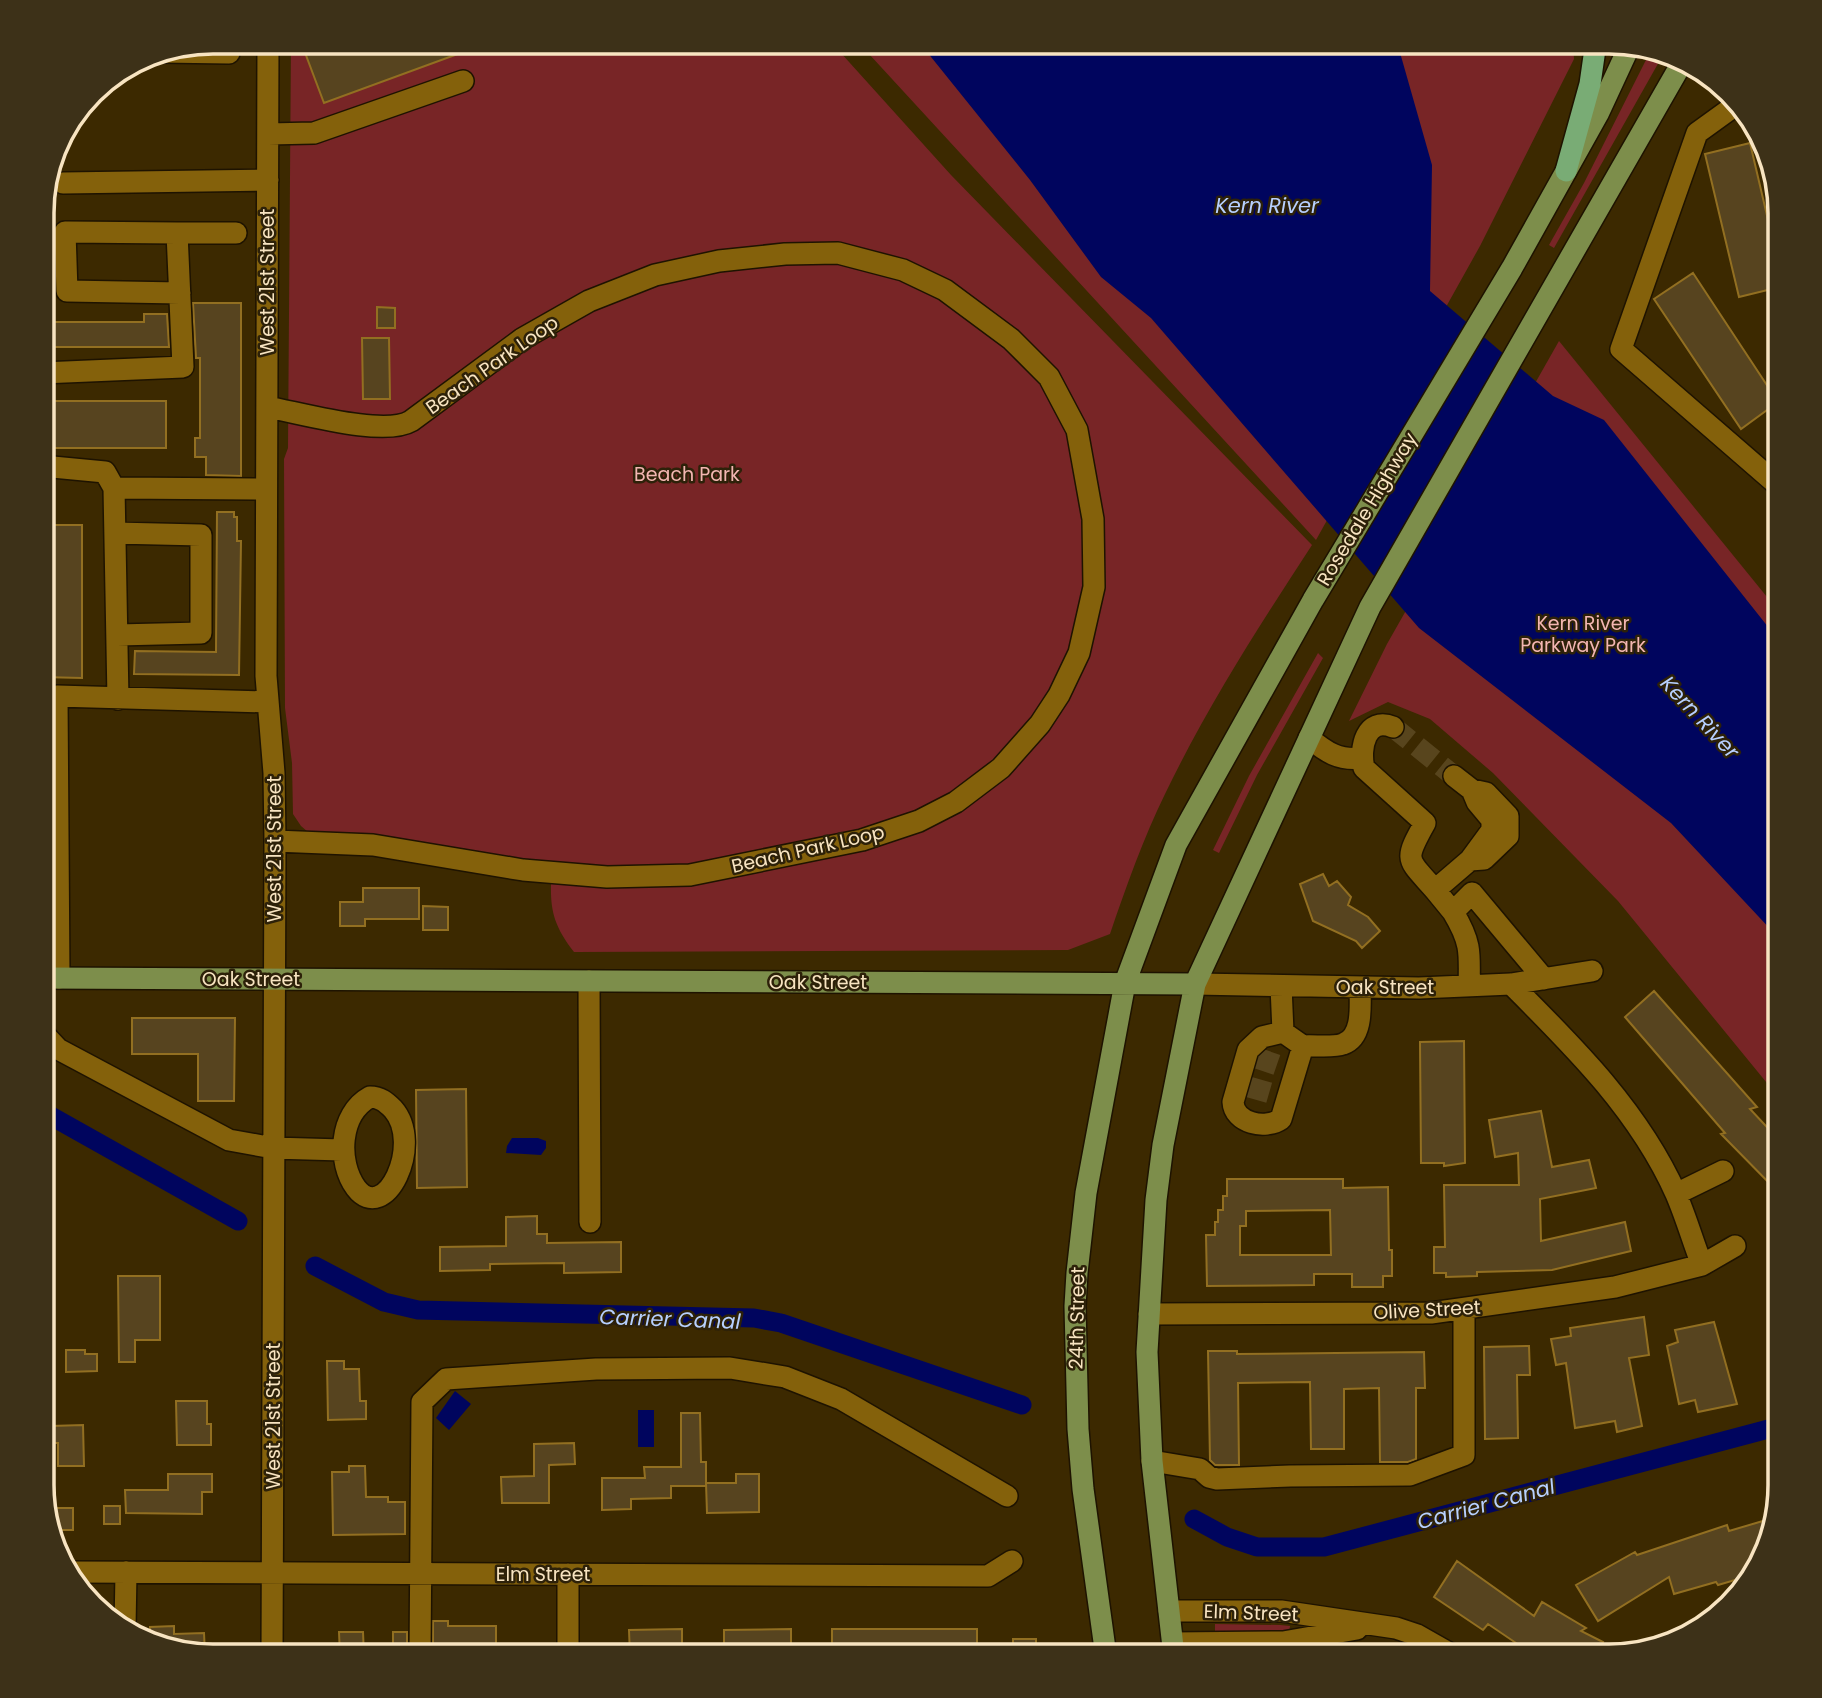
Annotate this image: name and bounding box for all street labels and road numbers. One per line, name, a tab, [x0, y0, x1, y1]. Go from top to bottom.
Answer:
street label: West 21st Street	[254, 209, 281, 355]
street label: Beach Park Loop	[420, 309, 564, 421]
street label: Rosedale Highway	[1310, 427, 1424, 591]
street label: West 21st Street	[261, 776, 288, 922]
street label: Beach Park Loop	[729, 818, 887, 880]
street label: Oak Street	[202, 966, 300, 993]
street label: Oak Street	[769, 969, 867, 996]
street label: Oak Street	[1336, 974, 1434, 1001]
street label: 24th Street	[1063, 1266, 1091, 1370]
street label: Olive Street	[1373, 1294, 1481, 1326]
street label: West 21st Street	[260, 1343, 287, 1489]
street label: Elm Street	[496, 1561, 590, 1588]
street label: Elm Street	[1203, 1598, 1299, 1628]

